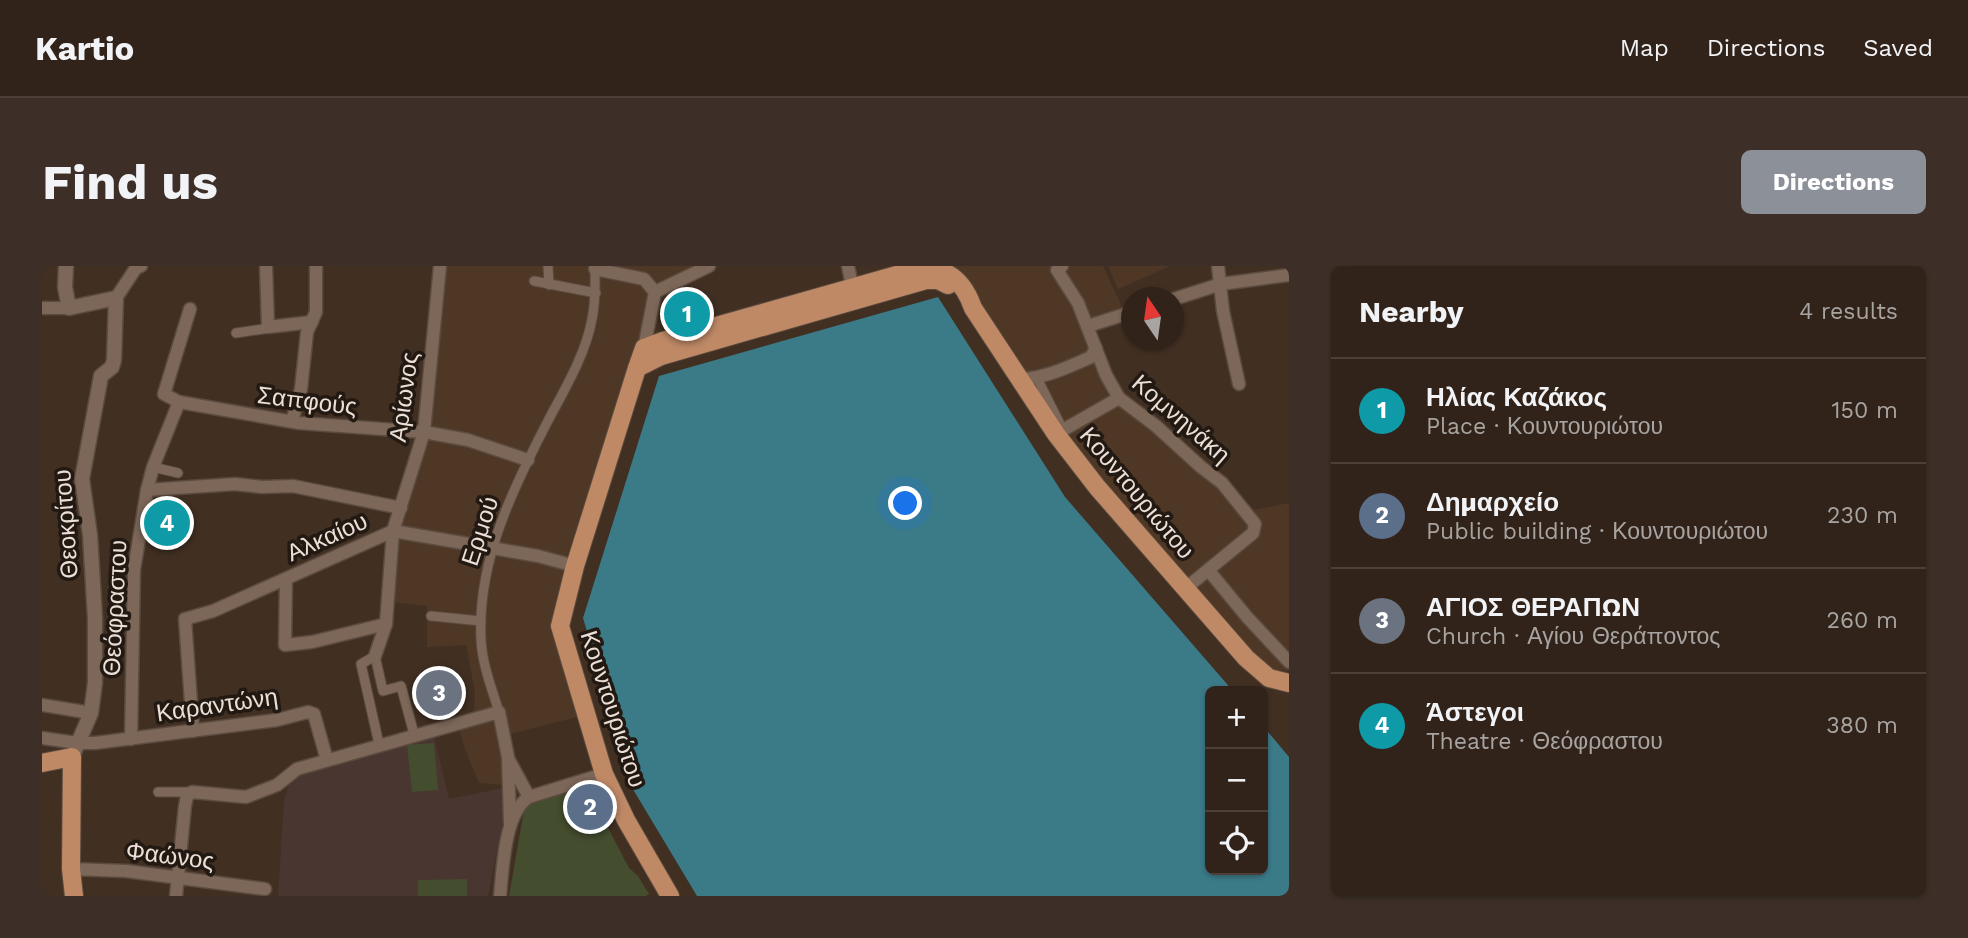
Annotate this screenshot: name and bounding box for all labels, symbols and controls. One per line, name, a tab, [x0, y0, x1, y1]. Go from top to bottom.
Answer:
text: Kartio	[35, 29, 134, 68]
text: Map	[1620, 34, 1669, 62]
text: Directions	[1707, 34, 1825, 62]
text: Saved	[1863, 34, 1933, 62]
button: Directions	[1741, 150, 1926, 214]
text: Find us	[42, 153, 218, 211]
north arrow	[1121, 287, 1184, 350]
pin: 1	[664, 288, 710, 340]
text: Nearby	[1359, 294, 1464, 329]
text: 4 results	[1799, 298, 1898, 325]
street label: Αρίωνος	[384, 350, 424, 444]
street label: Κομνηνάκη	[1126, 369, 1236, 469]
street label: Σαπφούς	[256, 381, 358, 421]
text: Ηλίας Καζάκος	[1426, 382, 1607, 412]
text: 1	[1377, 397, 1387, 424]
text: 150 m	[1832, 397, 1898, 424]
text: Place · Κουντουριώτου	[1426, 413, 1663, 440]
street label: Κουντουριώτου	[1074, 422, 1200, 564]
street label: Θεοκρίτου	[48, 469, 84, 579]
your location	[888, 486, 922, 520]
text: Δημαρχείο	[1426, 487, 1559, 517]
street label: Ερμού	[456, 493, 504, 569]
pin: 4	[144, 497, 190, 549]
text: 2	[1375, 502, 1389, 529]
text: 230 m	[1827, 502, 1898, 529]
street label: Αλκαίου	[282, 507, 372, 567]
text: Public building · Κουντουριώτου	[1426, 518, 1768, 545]
street label: Θεόφραστου	[97, 539, 133, 677]
text: ΑΓΙΟΣ ΘΕΡΑΠΩΝ	[1426, 592, 1640, 622]
text: 3	[1375, 607, 1389, 634]
text: 260 m	[1827, 607, 1898, 634]
text: Church · Αγίου Θεράποντος	[1426, 623, 1720, 650]
street label: Κουντουριώτου	[575, 627, 651, 791]
pin: 3	[416, 667, 462, 719]
street label: Καραντώνη	[154, 683, 280, 727]
map controls	[1205, 686, 1268, 875]
button: +	[1205, 686, 1268, 749]
text: Άστεγοι	[1426, 697, 1524, 727]
text: 4	[1375, 712, 1389, 739]
text: 380 m	[1826, 712, 1898, 739]
text: Theatre · Θεόφραστου	[1426, 728, 1663, 755]
button: −	[1205, 749, 1268, 812]
pin: 2	[567, 781, 613, 833]
button: locate	[1205, 812, 1268, 875]
street label: Φαώνος	[124, 837, 216, 875]

